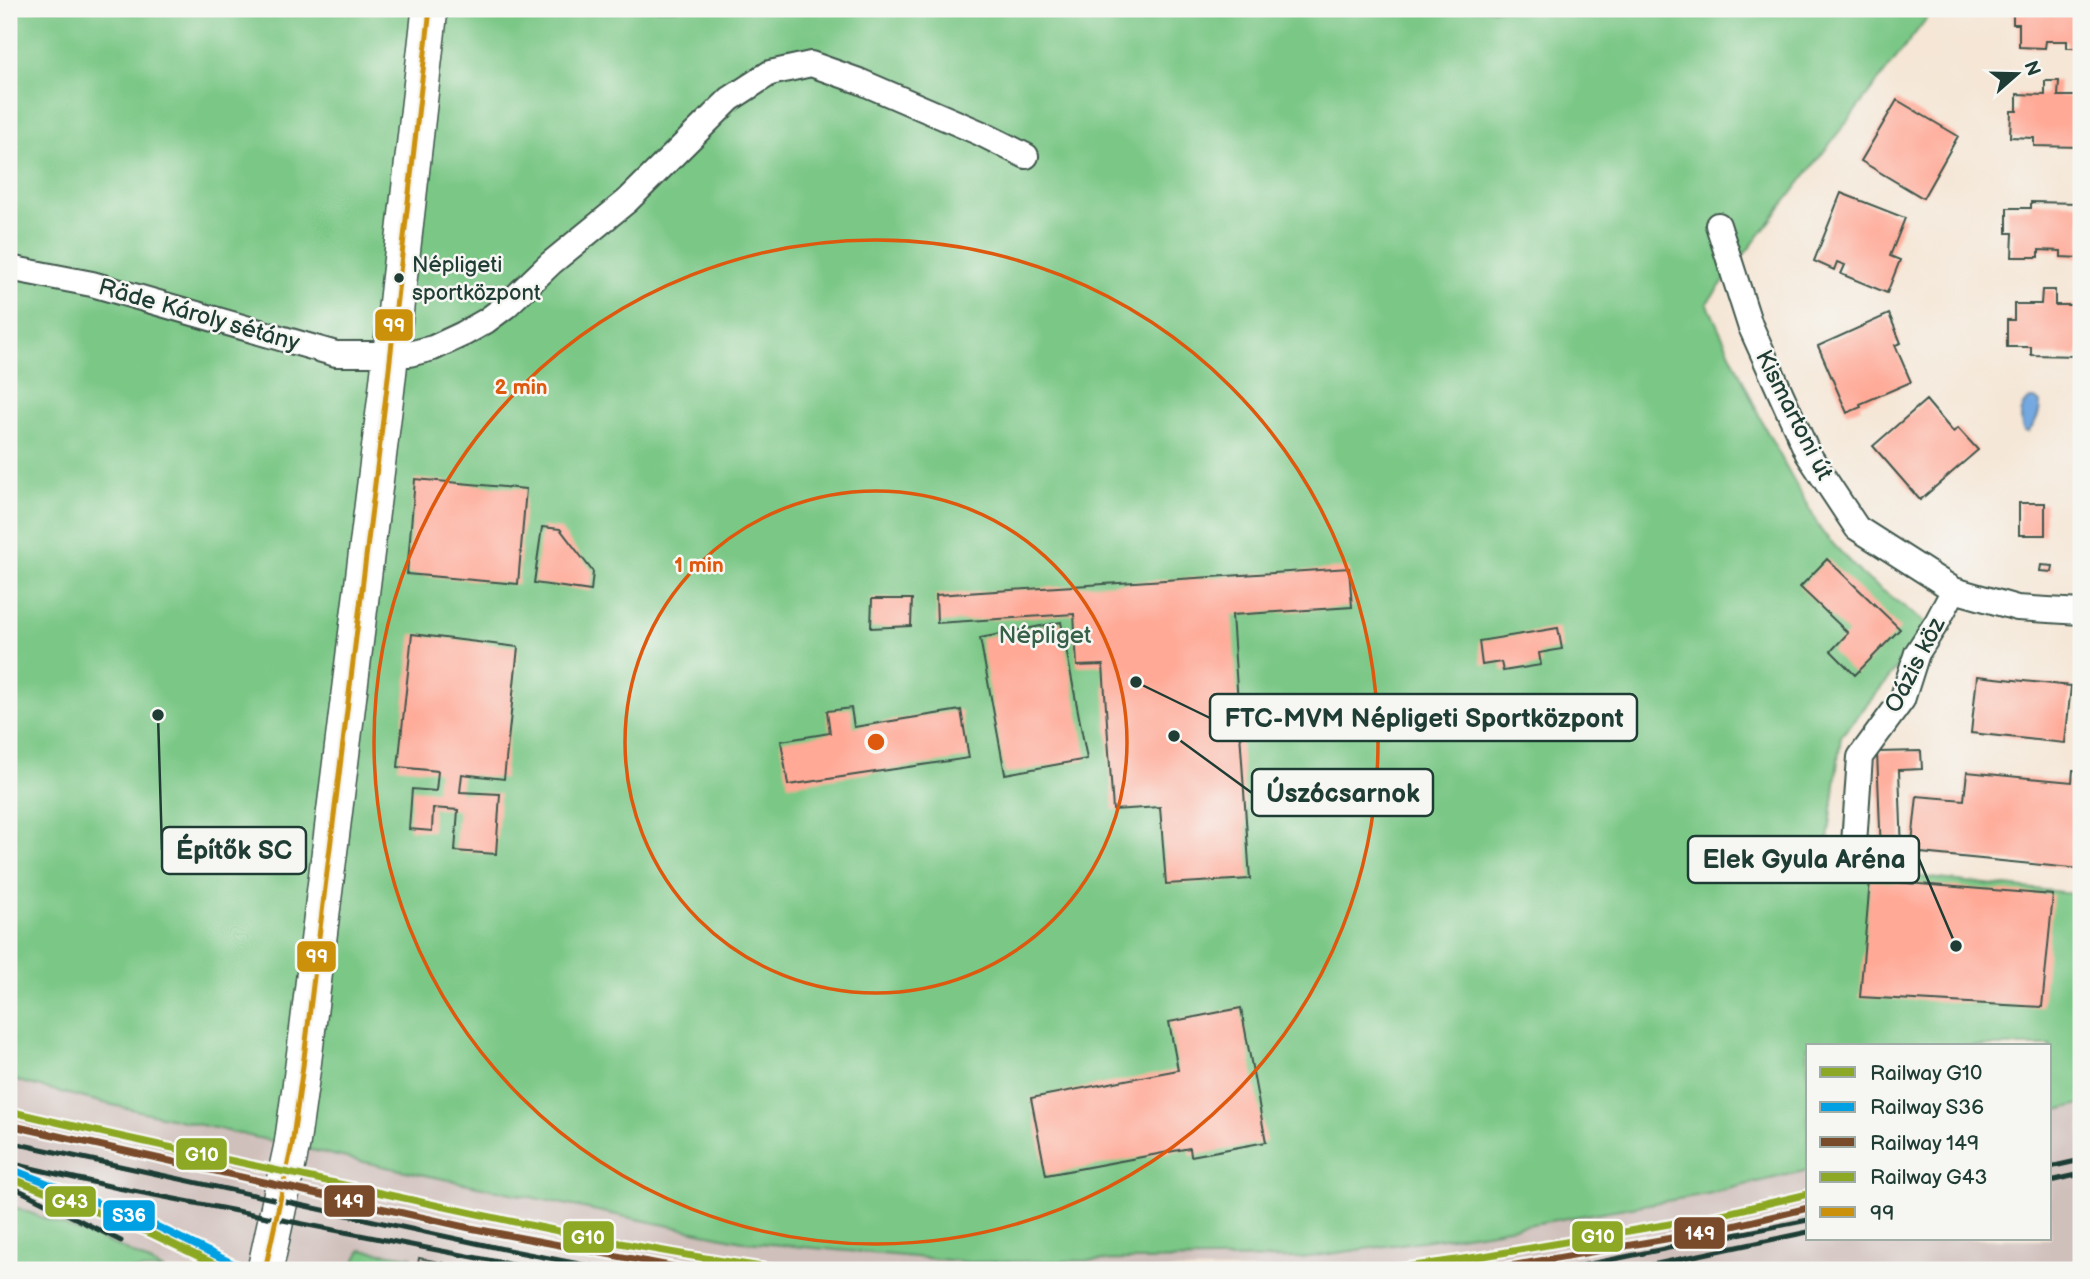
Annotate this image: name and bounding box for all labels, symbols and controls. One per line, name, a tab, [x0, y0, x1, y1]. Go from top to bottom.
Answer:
north arrow	[1982, 38, 2052, 108]
text: N	[2018, 58, 2045, 79]
place label: Népligeti sportközpont	[412, 252, 541, 307]
marker: Népligeti sportközpont	[392, 271, 406, 285]
street label: Räde Károly sétány	[95, 272, 303, 358]
line badge: 99	[374, 308, 414, 342]
text: 99	[383, 315, 405, 338]
street label: Kismartoni út	[1749, 345, 1839, 485]
text: 2 min	[494, 375, 548, 400]
text: 1 min	[674, 553, 724, 578]
street label: Oázis köz	[1879, 612, 1952, 718]
park label: Népliget	[999, 621, 1092, 650]
callout: FTC-MVM Népligeti Sportközpont	[1210, 694, 1637, 741]
text: FTC-MVM Népligeti Sportközpont	[1224, 704, 1624, 735]
centre of rings	[864, 730, 888, 754]
callout: Úszócsarnok	[1252, 769, 1433, 816]
text: Úszócsarnok	[1266, 776, 1420, 810]
callout: Építők SC	[162, 827, 306, 874]
text: Építők SC	[176, 833, 292, 867]
callout: Elek Gyula Aréna	[1688, 836, 1919, 883]
text: Elek Gyula Aréna	[1702, 845, 1906, 876]
line badge: 99	[296, 940, 337, 973]
text: 99	[306, 946, 328, 969]
legend	[1806, 1044, 2052, 1240]
text: Railway G10	[1870, 1061, 1982, 1086]
text: Railway S36	[1870, 1095, 1984, 1120]
text: Railway 149	[1870, 1131, 1979, 1156]
line badge: G10	[175, 1137, 228, 1171]
text: G10	[185, 1144, 219, 1167]
text: Railway G43	[1870, 1165, 1988, 1190]
line badge: 149	[323, 1184, 376, 1218]
line badge: G43	[44, 1185, 97, 1218]
text: G43	[52, 1191, 88, 1214]
text: 149	[334, 1191, 364, 1214]
line badge: S36	[102, 1199, 156, 1232]
text: 99	[1870, 1201, 1894, 1226]
text: S36	[112, 1205, 146, 1228]
line badge: 149	[1673, 1216, 1726, 1250]
line badge: G10	[562, 1220, 615, 1254]
line badge: G10	[1571, 1220, 1624, 1253]
text: 149	[1685, 1223, 1715, 1246]
text: G10	[1581, 1226, 1615, 1249]
text: G10	[571, 1227, 605, 1250]

